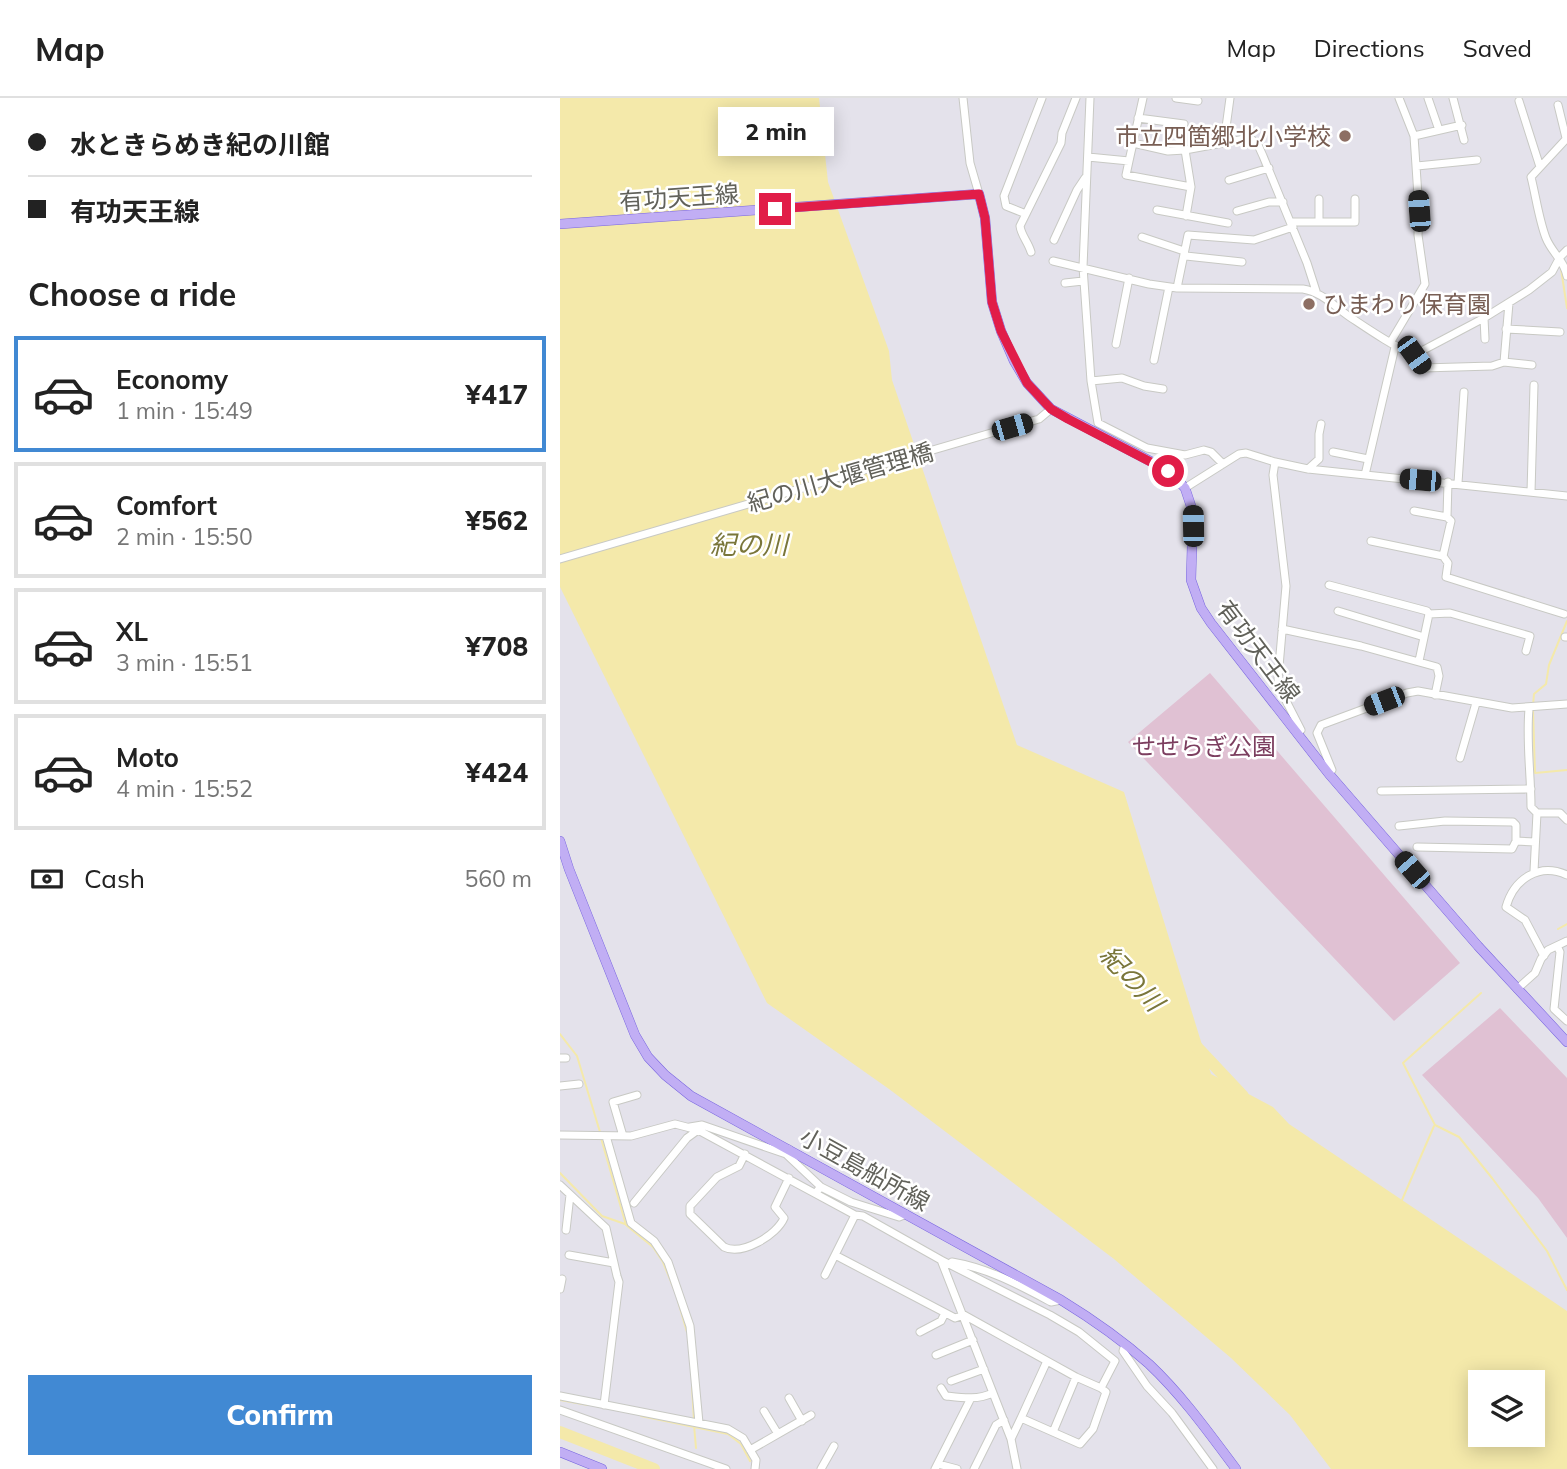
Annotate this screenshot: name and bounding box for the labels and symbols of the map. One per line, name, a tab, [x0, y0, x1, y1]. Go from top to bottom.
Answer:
callout: 2 min	[717, 108, 833, 156]
place label: 市立四箇郷北小学校	[1115, 121, 1331, 151]
marker: 市立四箇郷北小学校	[1337, 128, 1353, 144]
street label: 有功天王線	[618, 178, 740, 216]
car	[1408, 189, 1431, 233]
route end	[759, 193, 791, 225]
place label: ひまわり保育園	[1323, 289, 1491, 319]
marker: ひまわり保育園	[1301, 296, 1317, 312]
car	[1394, 332, 1435, 378]
car	[989, 411, 1036, 443]
street label: 紀の川大堰管理橋	[744, 436, 936, 518]
route start	[1152, 455, 1184, 487]
car	[1399, 468, 1442, 492]
car	[1183, 505, 1204, 547]
water label: 紀の川	[710, 528, 791, 561]
street label: 有功天王線	[1211, 594, 1307, 708]
car	[1361, 684, 1408, 718]
park label: せせらぎ公園	[1132, 731, 1276, 761]
car	[1391, 847, 1434, 893]
water label: 紀の川	[1093, 938, 1173, 1020]
street label: 小豆島船所線	[795, 1121, 935, 1217]

